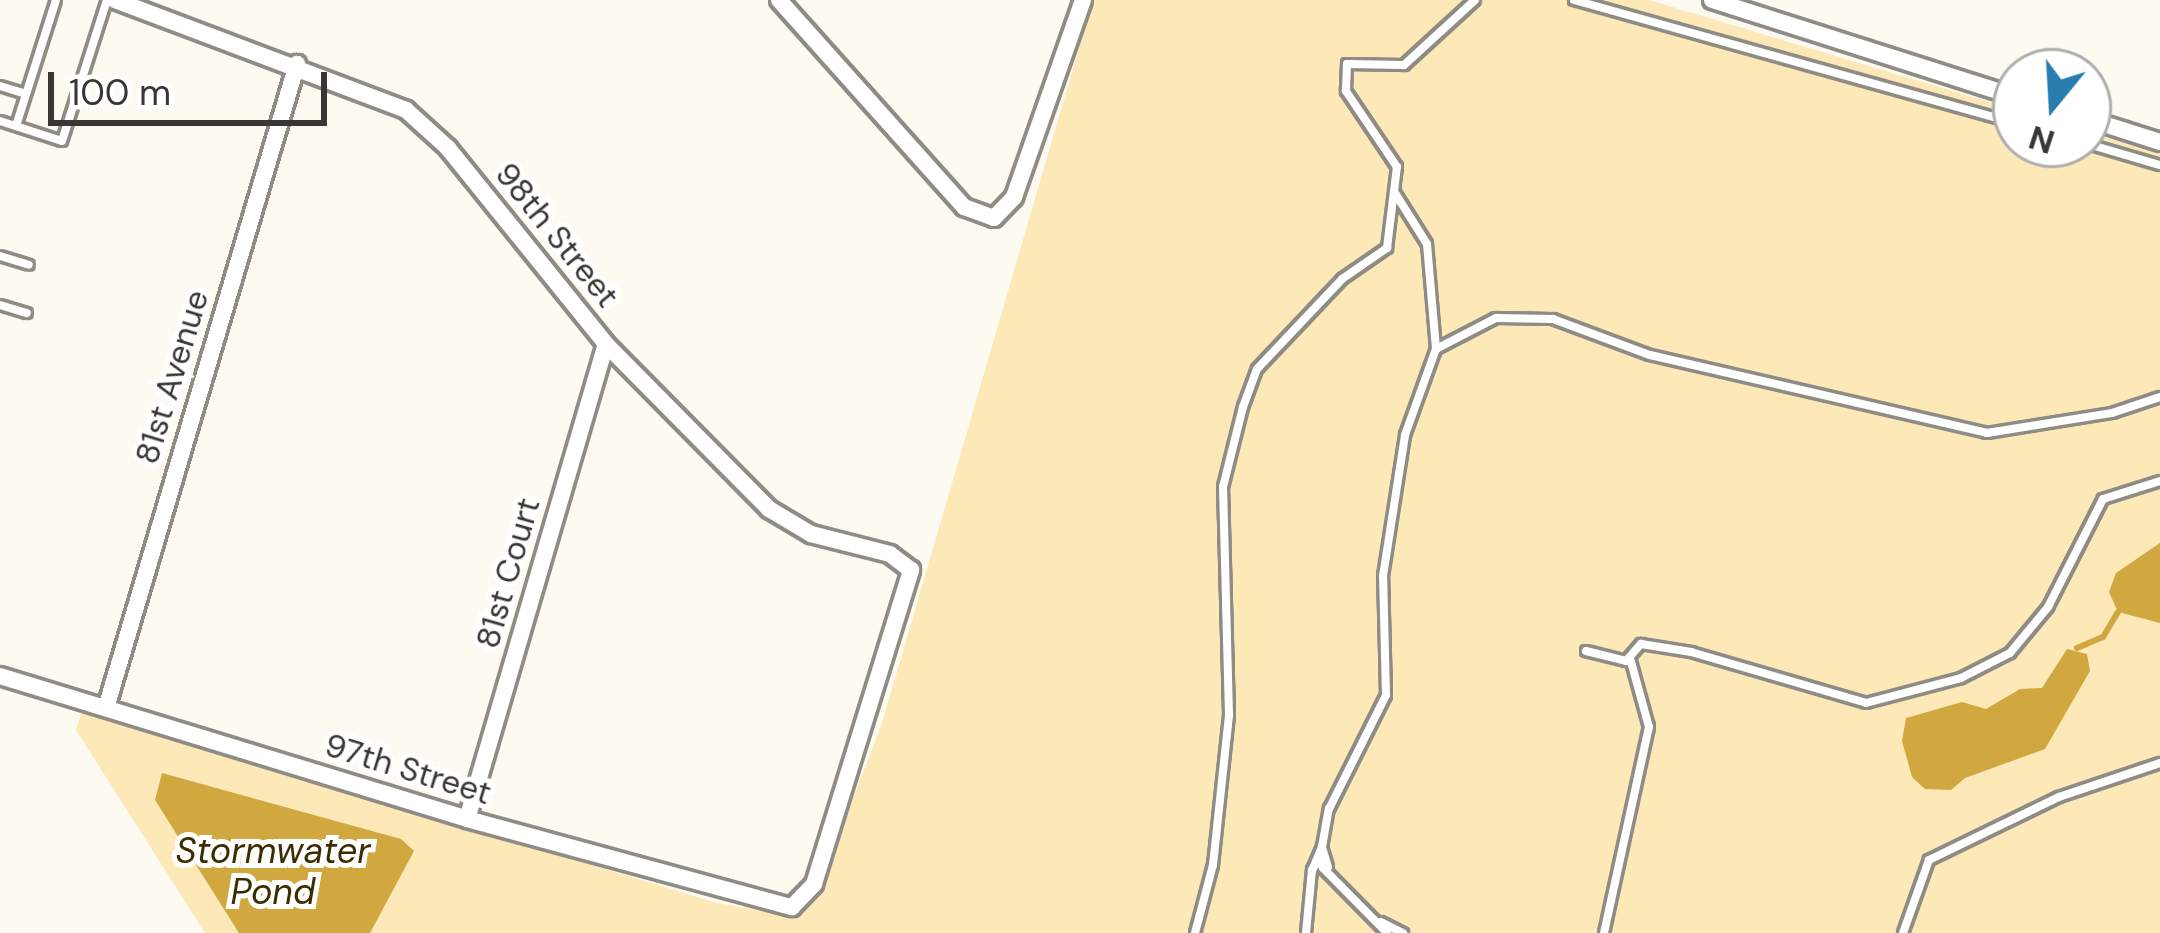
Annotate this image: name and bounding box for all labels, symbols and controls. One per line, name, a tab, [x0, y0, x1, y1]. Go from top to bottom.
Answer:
scale bar	[54, 48, 333, 122]
north arrow	[1992, 48, 2112, 168]
text: 100 m	[69, 69, 171, 116]
text: N	[2024, 116, 2060, 164]
street label: 98th Street	[487, 155, 627, 315]
street label: 81st Avenue	[127, 285, 217, 469]
street label: 81st Court	[468, 493, 548, 653]
street label: 97th Street	[320, 725, 496, 813]
water label: Stormwater Pond	[175, 828, 371, 913]

